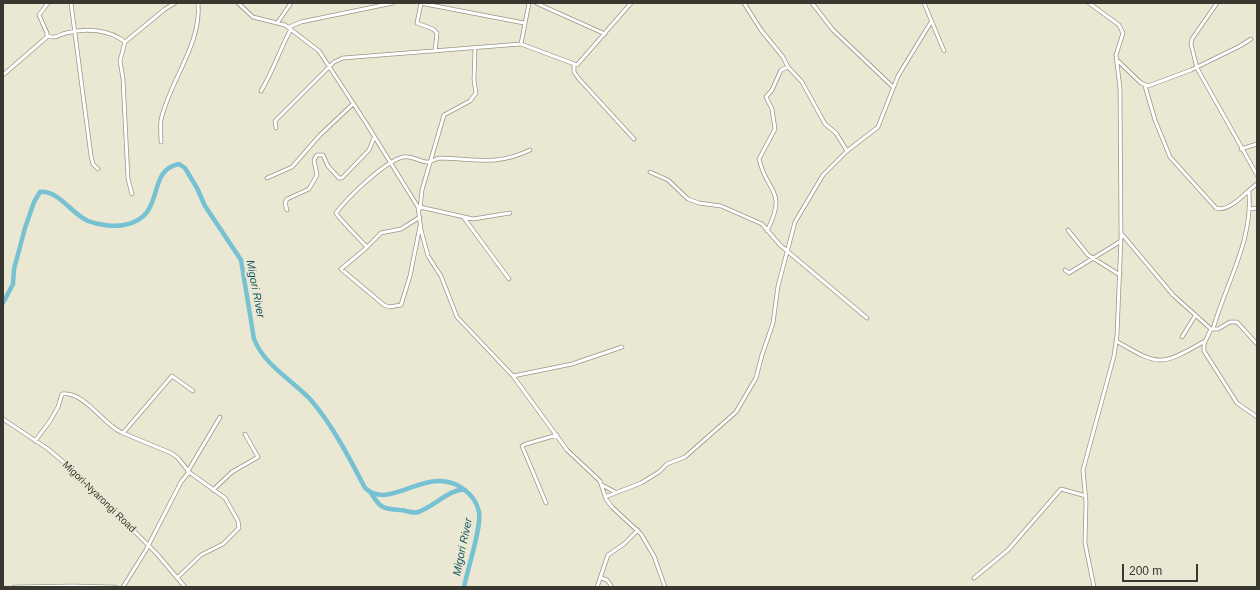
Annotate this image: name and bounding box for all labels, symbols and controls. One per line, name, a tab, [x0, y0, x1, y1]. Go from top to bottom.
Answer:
water label: Migori River	[243, 259, 267, 319]
street label: Migori-Nyarongi Road	[60, 459, 138, 535]
water label: Migori River	[450, 517, 476, 577]
scale bar	[1124, 556, 1200, 582]
text: 200 m	[1129, 564, 1162, 578]

